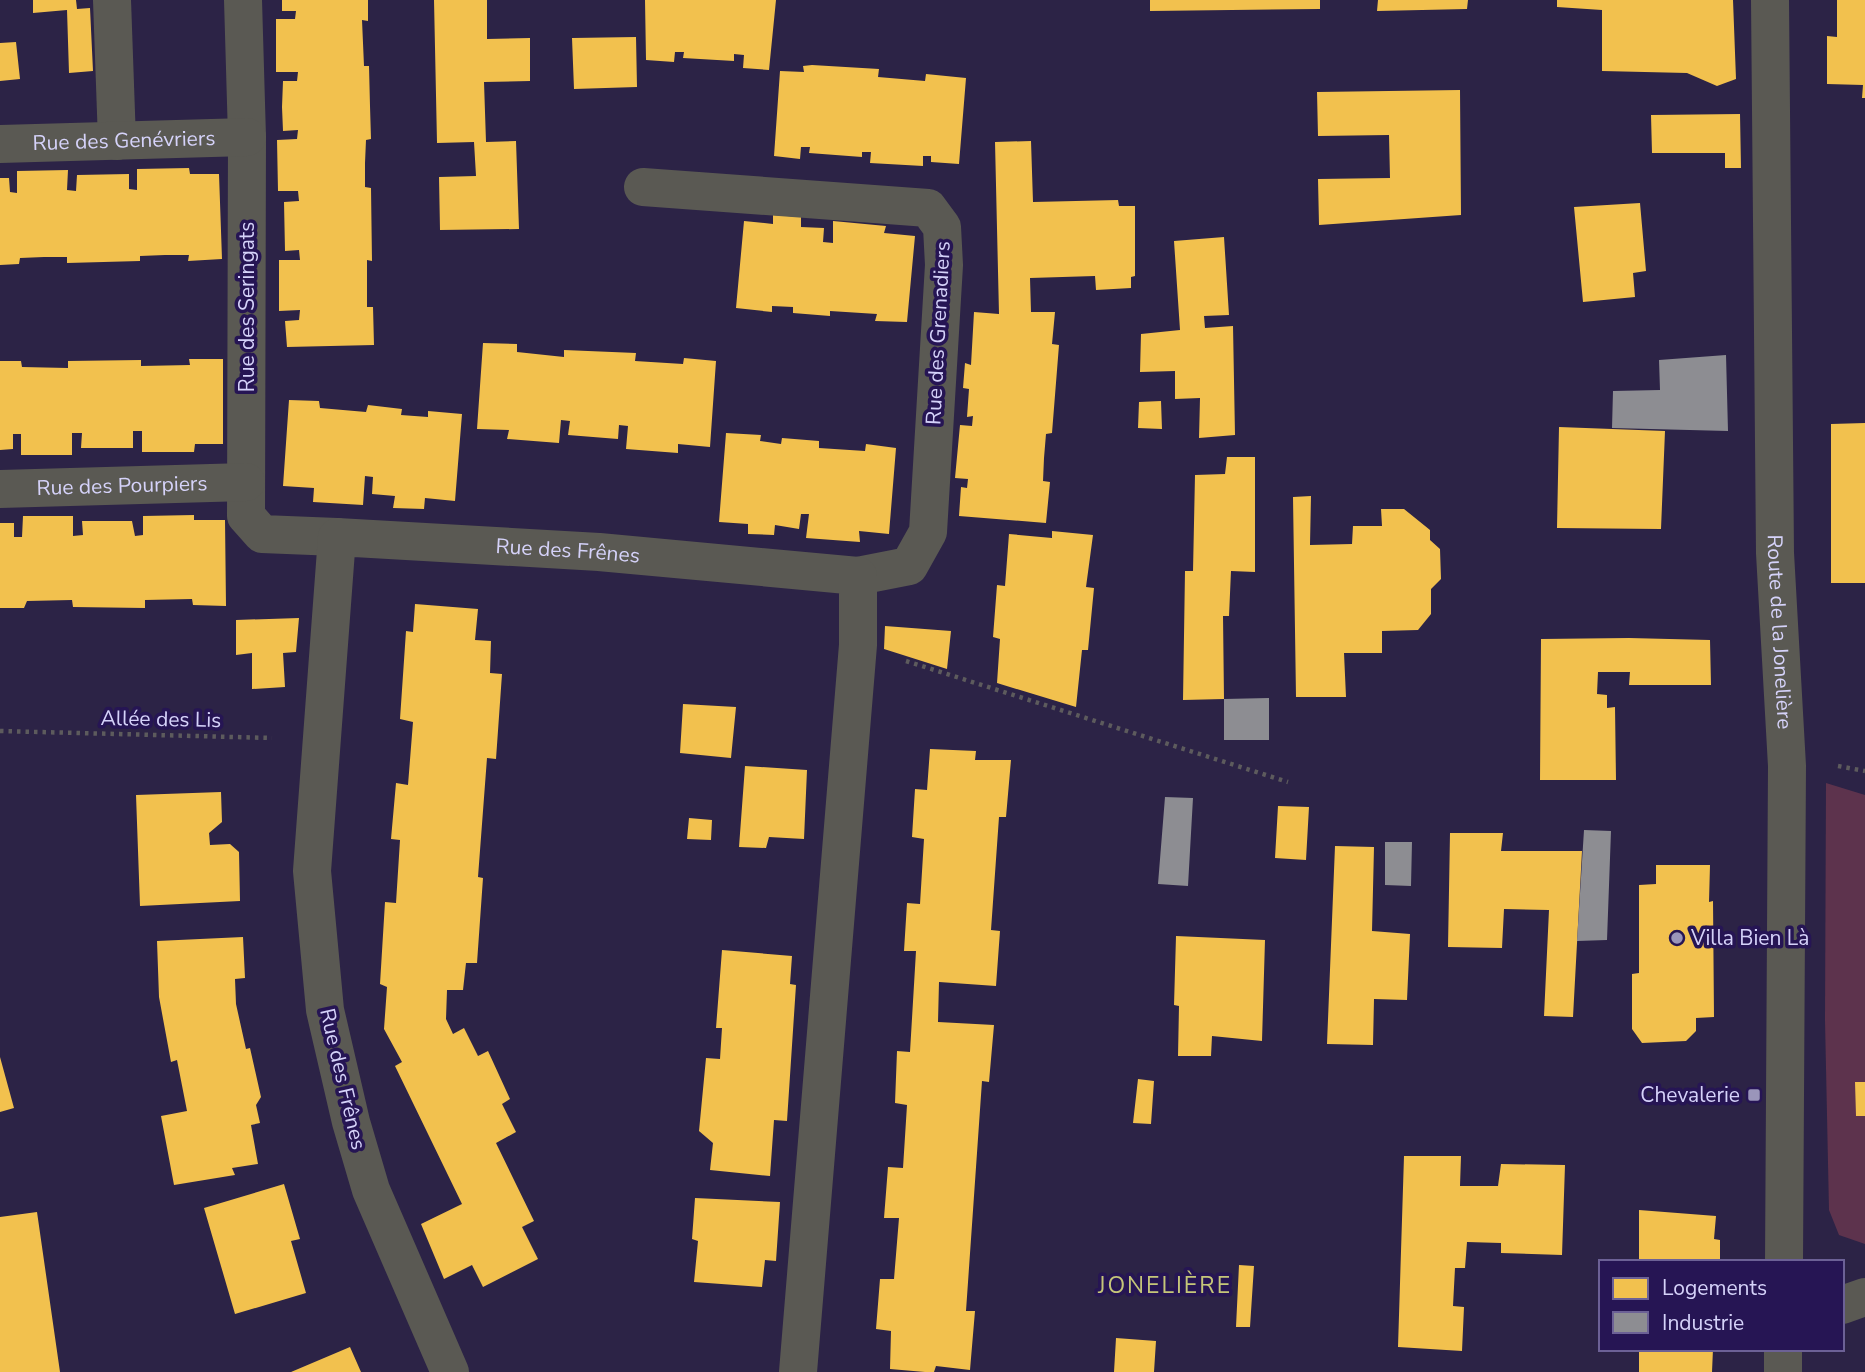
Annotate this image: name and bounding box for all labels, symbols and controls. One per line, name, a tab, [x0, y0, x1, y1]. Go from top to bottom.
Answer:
street label: Rue des Genévriers	[32, 124, 216, 157]
street label: Rue des Seringats	[233, 222, 261, 392]
street label: Rue des Grenadiers	[919, 240, 957, 426]
street label: Rue des Pourpiers	[36, 469, 208, 502]
street label: Rue des Frênes	[495, 532, 641, 570]
street label: Route de la Jonelière	[1761, 534, 1799, 730]
street label: Allée des Lis	[100, 704, 222, 734]
place label: Villa Bien Là	[1690, 924, 1809, 952]
marker: Villa Bien Là	[1669, 930, 1685, 946]
street label: Rue des Frênes	[313, 1006, 373, 1152]
place label: Chevalerie	[1640, 1081, 1740, 1109]
marker: Chevalerie	[1746, 1087, 1762, 1103]
legend	[1599, 1260, 1844, 1351]
district label: JONELIÈRE	[1097, 1270, 1232, 1301]
text: Logements	[1662, 1274, 1767, 1302]
text: Industrie	[1662, 1309, 1744, 1337]

